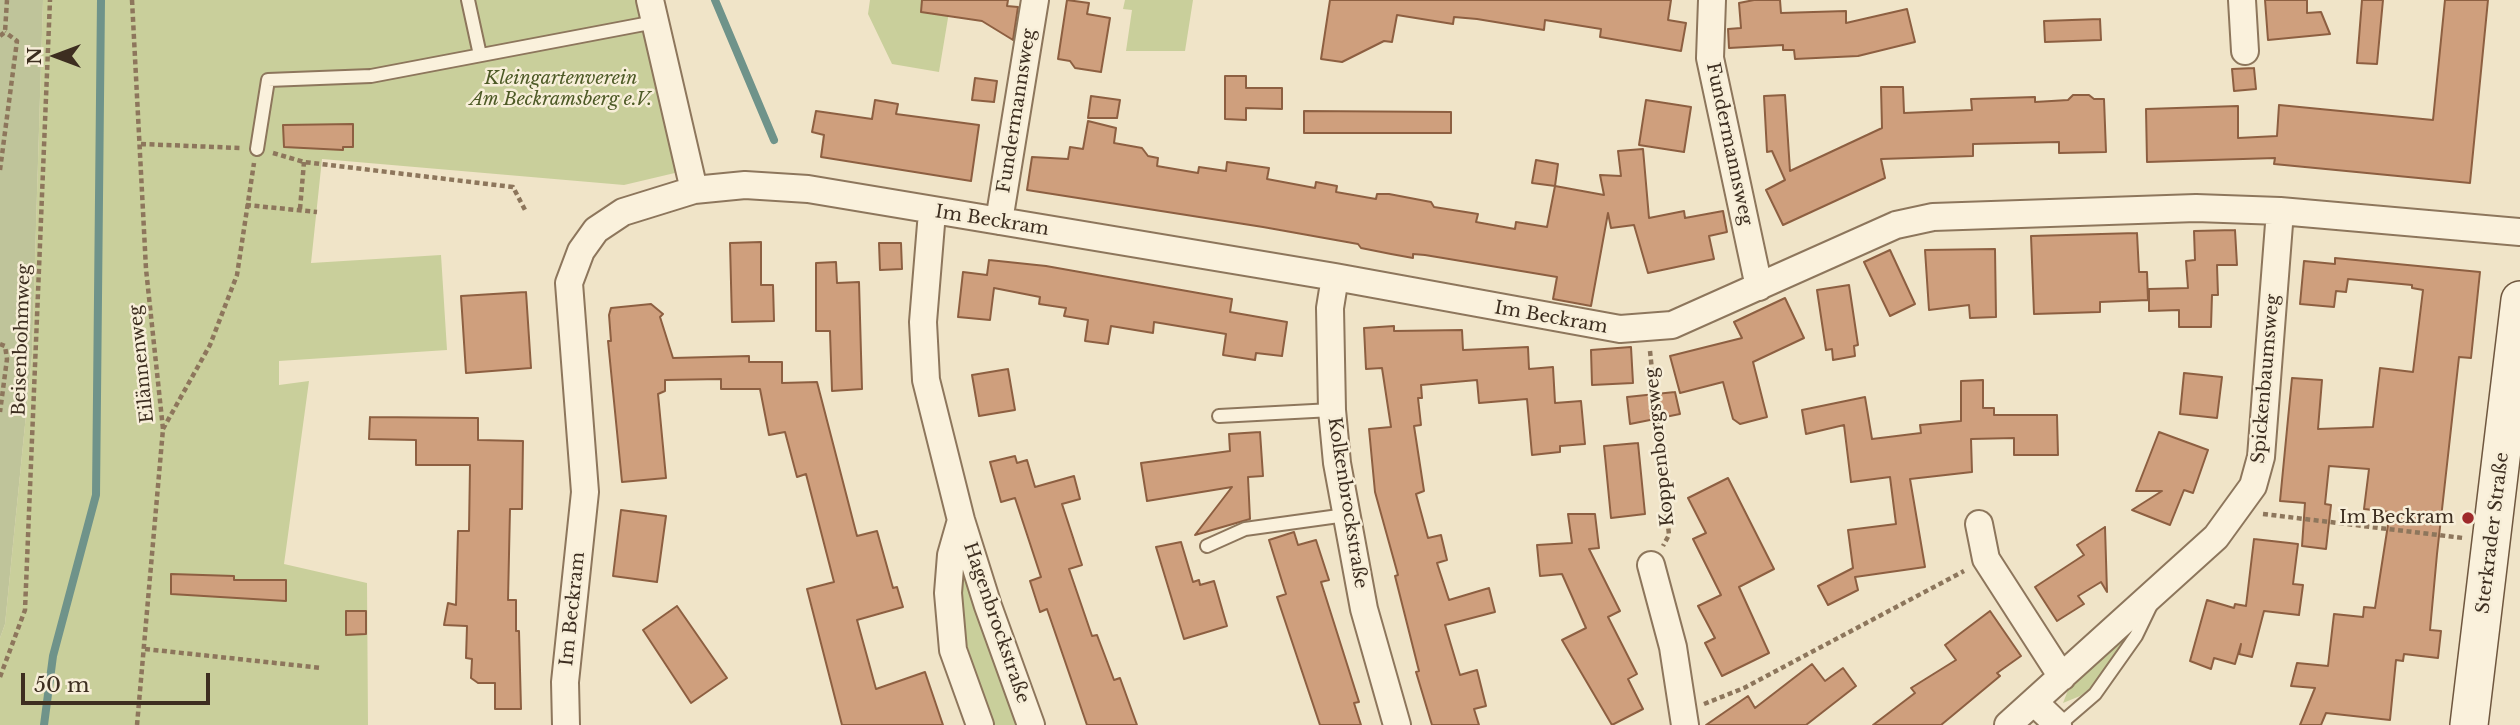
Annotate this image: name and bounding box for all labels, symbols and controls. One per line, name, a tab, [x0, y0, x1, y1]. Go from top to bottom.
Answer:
north arrow	[21, 21, 91, 91]
street label: Fundermannsweg	[993, 27, 1041, 195]
text: N	[23, 47, 46, 65]
street label: Fundermannsweg	[1701, 61, 1757, 227]
park label: Kleingartenverein Am Beckramsberg e.V.	[470, 68, 652, 110]
street label: Im Beckram	[934, 201, 1050, 241]
street label: Beisenbohmweg	[9, 264, 35, 416]
street label: Spickenbaumsweg	[2248, 293, 2284, 465]
street label: Im Beckram	[1493, 297, 1609, 339]
street label: Eilännenweg	[125, 304, 159, 424]
street label: Koppenborgsweg	[1641, 367, 1679, 527]
street label: Kolkenbrockstraße	[1323, 416, 1371, 590]
street label: Sterkrader Straße	[2472, 451, 2514, 615]
place label: Im Beckram	[2339, 507, 2454, 529]
marker: Im Beckram	[2460, 510, 2476, 526]
street label: Hagenbrockstraße	[958, 540, 1034, 706]
street label: Im Beckram	[556, 551, 590, 667]
scale bar	[24, 658, 214, 702]
text: 50 m	[34, 672, 89, 698]

